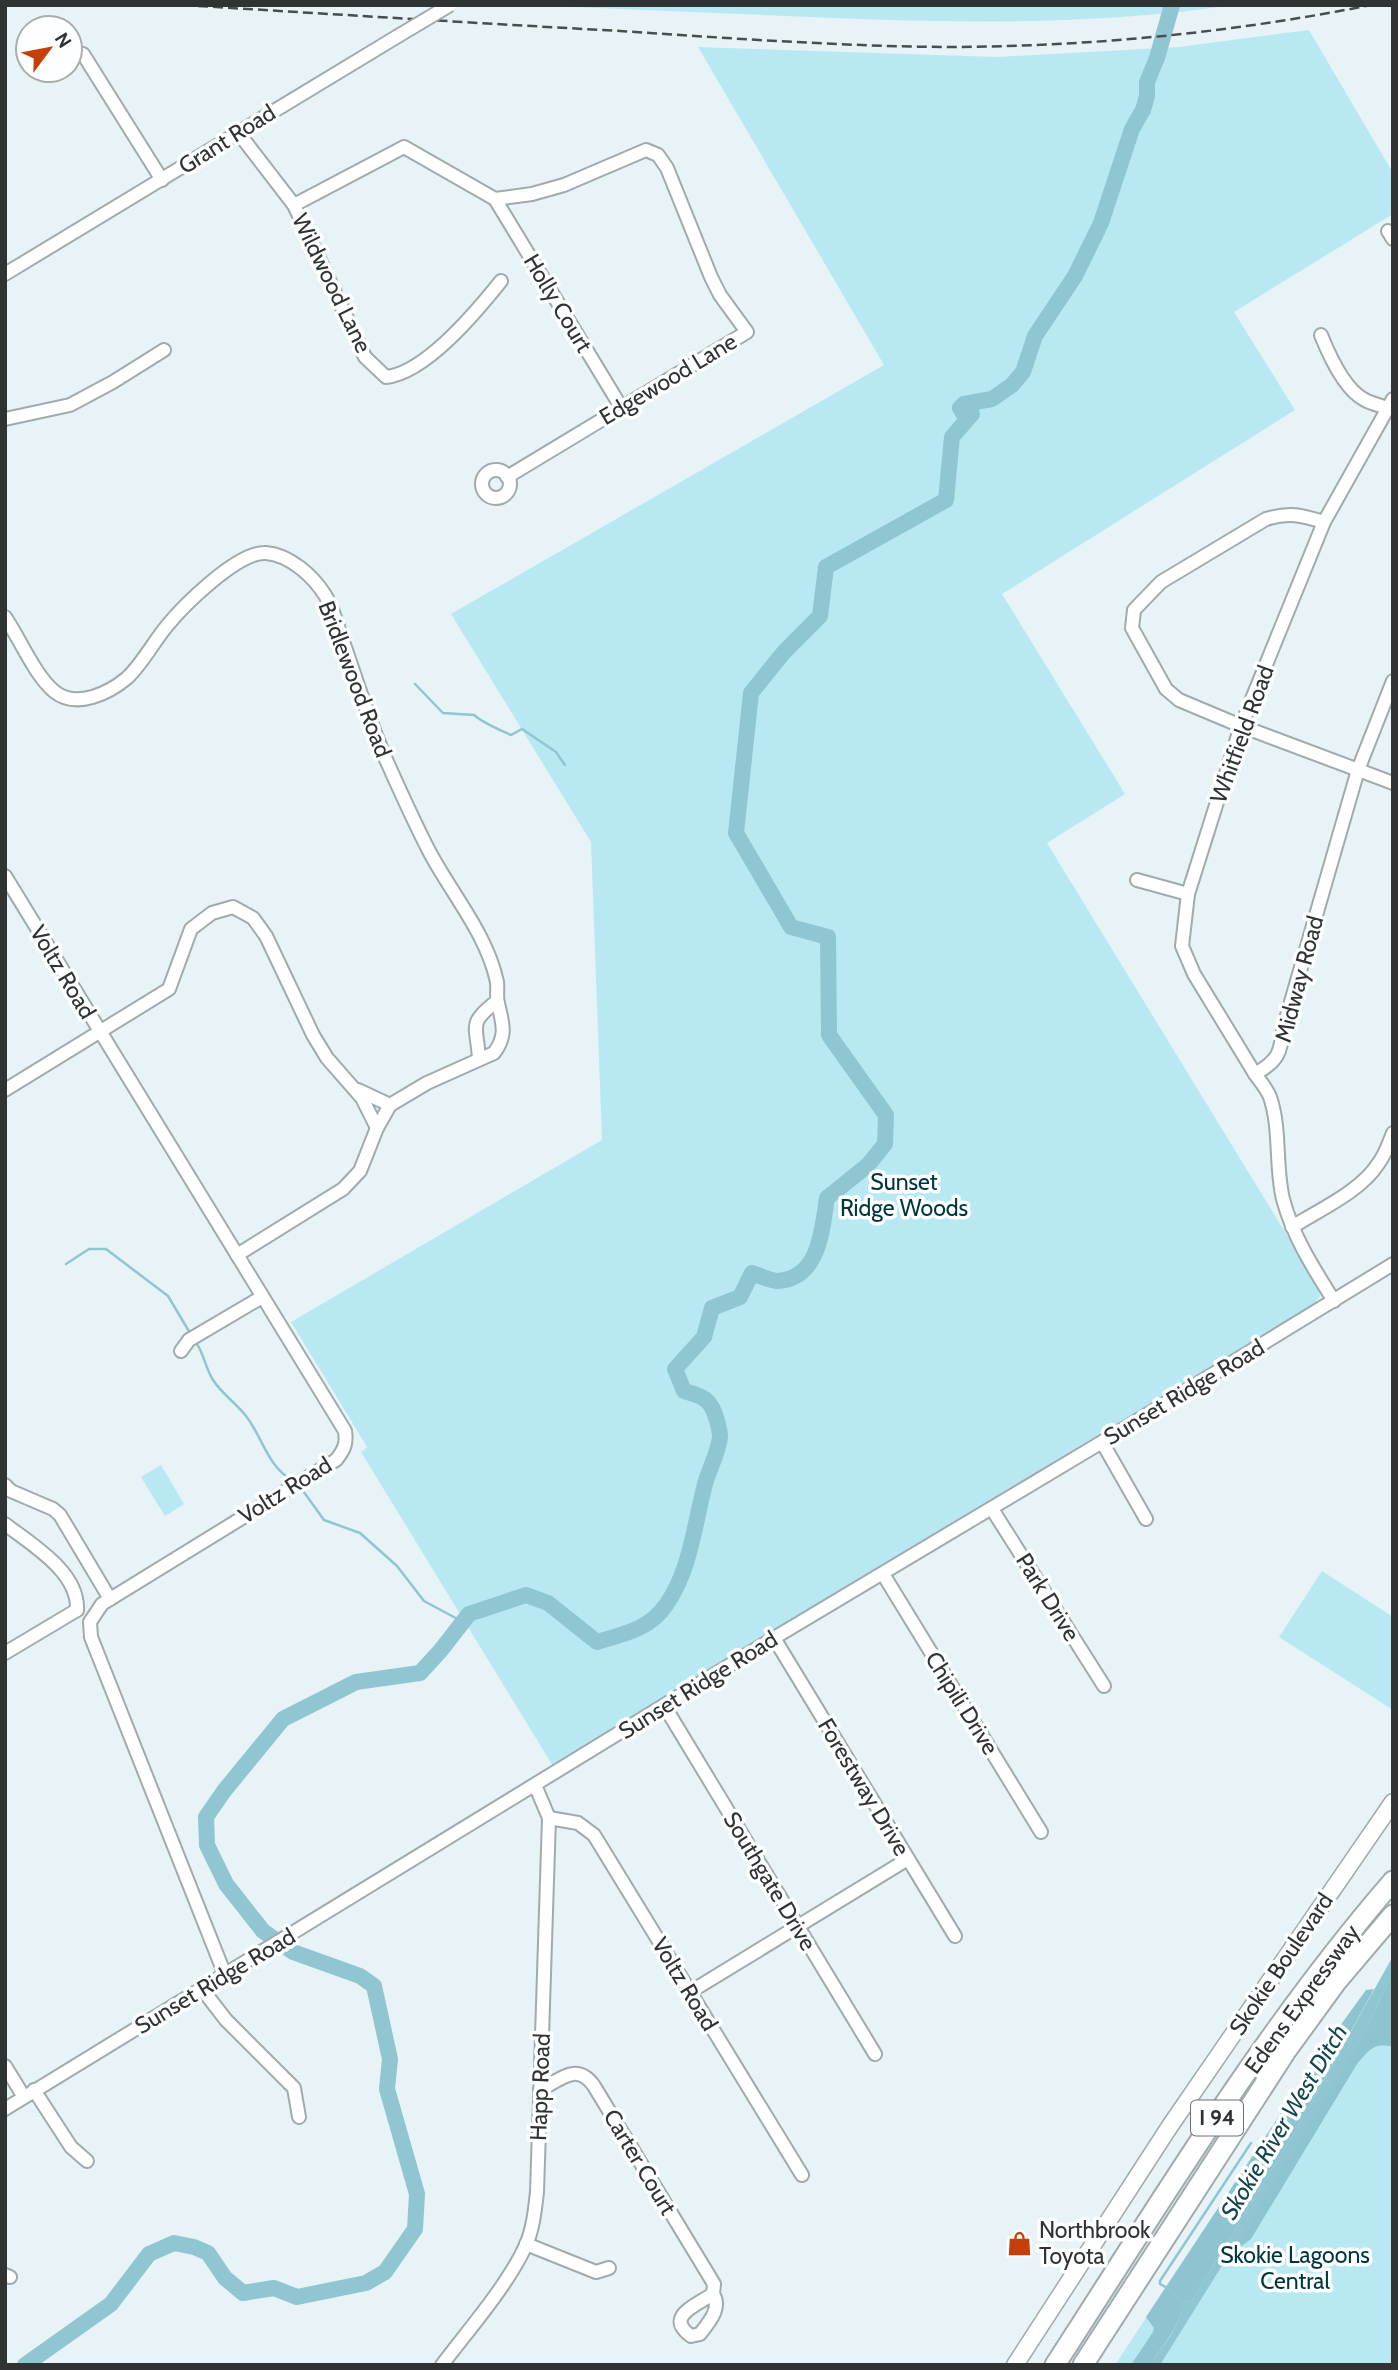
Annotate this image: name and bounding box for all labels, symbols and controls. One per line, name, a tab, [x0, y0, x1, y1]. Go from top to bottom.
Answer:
north arrow	[14, 14, 84, 84]
text: N	[50, 28, 76, 52]
street label: Grant Road	[173, 98, 281, 180]
street label: Wildwood Lane	[286, 209, 378, 357]
street label: Holly Court	[518, 249, 598, 357]
street label: Edgewood Lane	[594, 327, 742, 431]
street label: Bridlewood Road	[312, 597, 398, 761]
street label: Whitfield Road	[1204, 661, 1280, 807]
street label: Midway Road	[1269, 913, 1329, 1045]
street label: Voltz Road	[24, 920, 102, 1024]
park label: Sunset Ridge Woods	[840, 1168, 968, 1222]
street label: Sunset Ridge Road	[1099, 1333, 1269, 1451]
street label: Voltz Road	[233, 1451, 337, 1529]
street label: Park Drive	[1010, 1548, 1086, 1646]
street label: Sunset Ridge Road	[613, 1625, 783, 1745]
street label: Chipili Drive	[919, 1646, 1005, 1760]
street label: Forestway Drive	[812, 1713, 916, 1861]
street label: Southgate Drive	[718, 1807, 822, 1956]
street label: Skokie Boulevard	[1223, 1888, 1339, 2040]
street label: Edens Expressway	[1239, 1919, 1366, 2079]
street label: Sunset Ridge Road	[130, 1922, 300, 2040]
street label: Voltz Road	[646, 1932, 724, 2036]
water label: Skokie River West Ditch	[1214, 2019, 1353, 2224]
street label: Happ Road	[524, 2033, 556, 2141]
road number: I 94	[1191, 2100, 1243, 2136]
street label: Carter Court	[598, 2104, 682, 2220]
place label: Northbrook Toyota	[1039, 2216, 1151, 2270]
shop icon: Northbrook Toyota	[1005, 2229, 1033, 2257]
park label: Skokie Lagoons Central	[1220, 2241, 1370, 2295]

